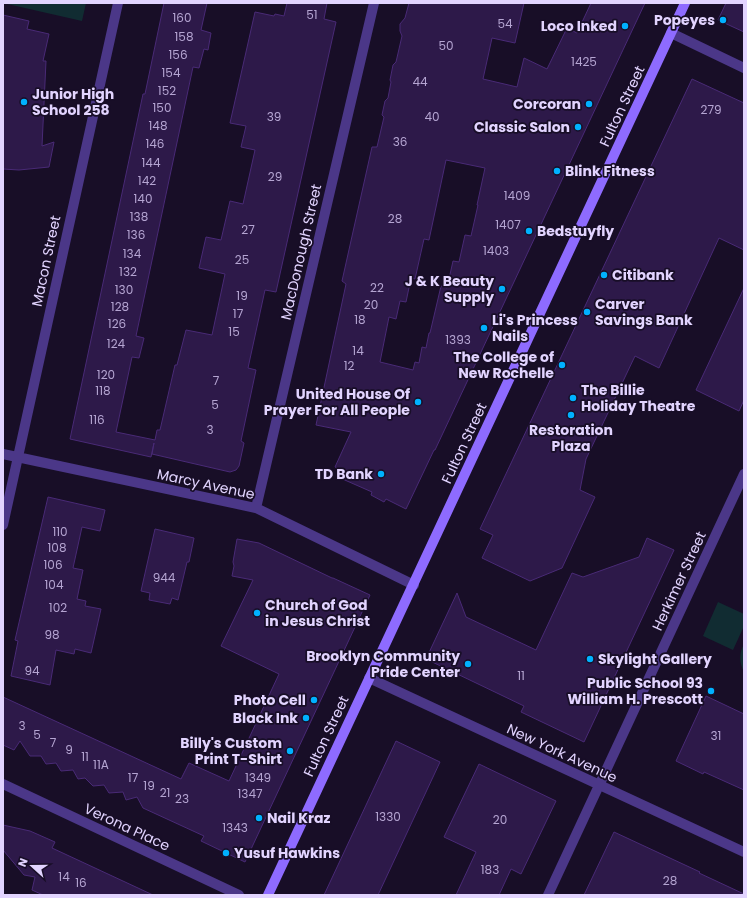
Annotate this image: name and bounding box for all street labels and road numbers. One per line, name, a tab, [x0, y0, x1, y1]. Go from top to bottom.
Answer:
street label: Fulton Street	[595, 62, 649, 150]
street label: MacDonough Street	[276, 182, 326, 322]
street label: Macon Street	[27, 214, 65, 308]
street label: Fulton Street	[437, 399, 491, 487]
street label: Marcy Avenue	[155, 464, 257, 504]
street label: Herkimer Street	[647, 528, 711, 634]
street label: Fulton Street	[299, 692, 353, 780]
street label: New York Avenue	[504, 719, 621, 787]
street label: Verona Place	[81, 798, 174, 856]

